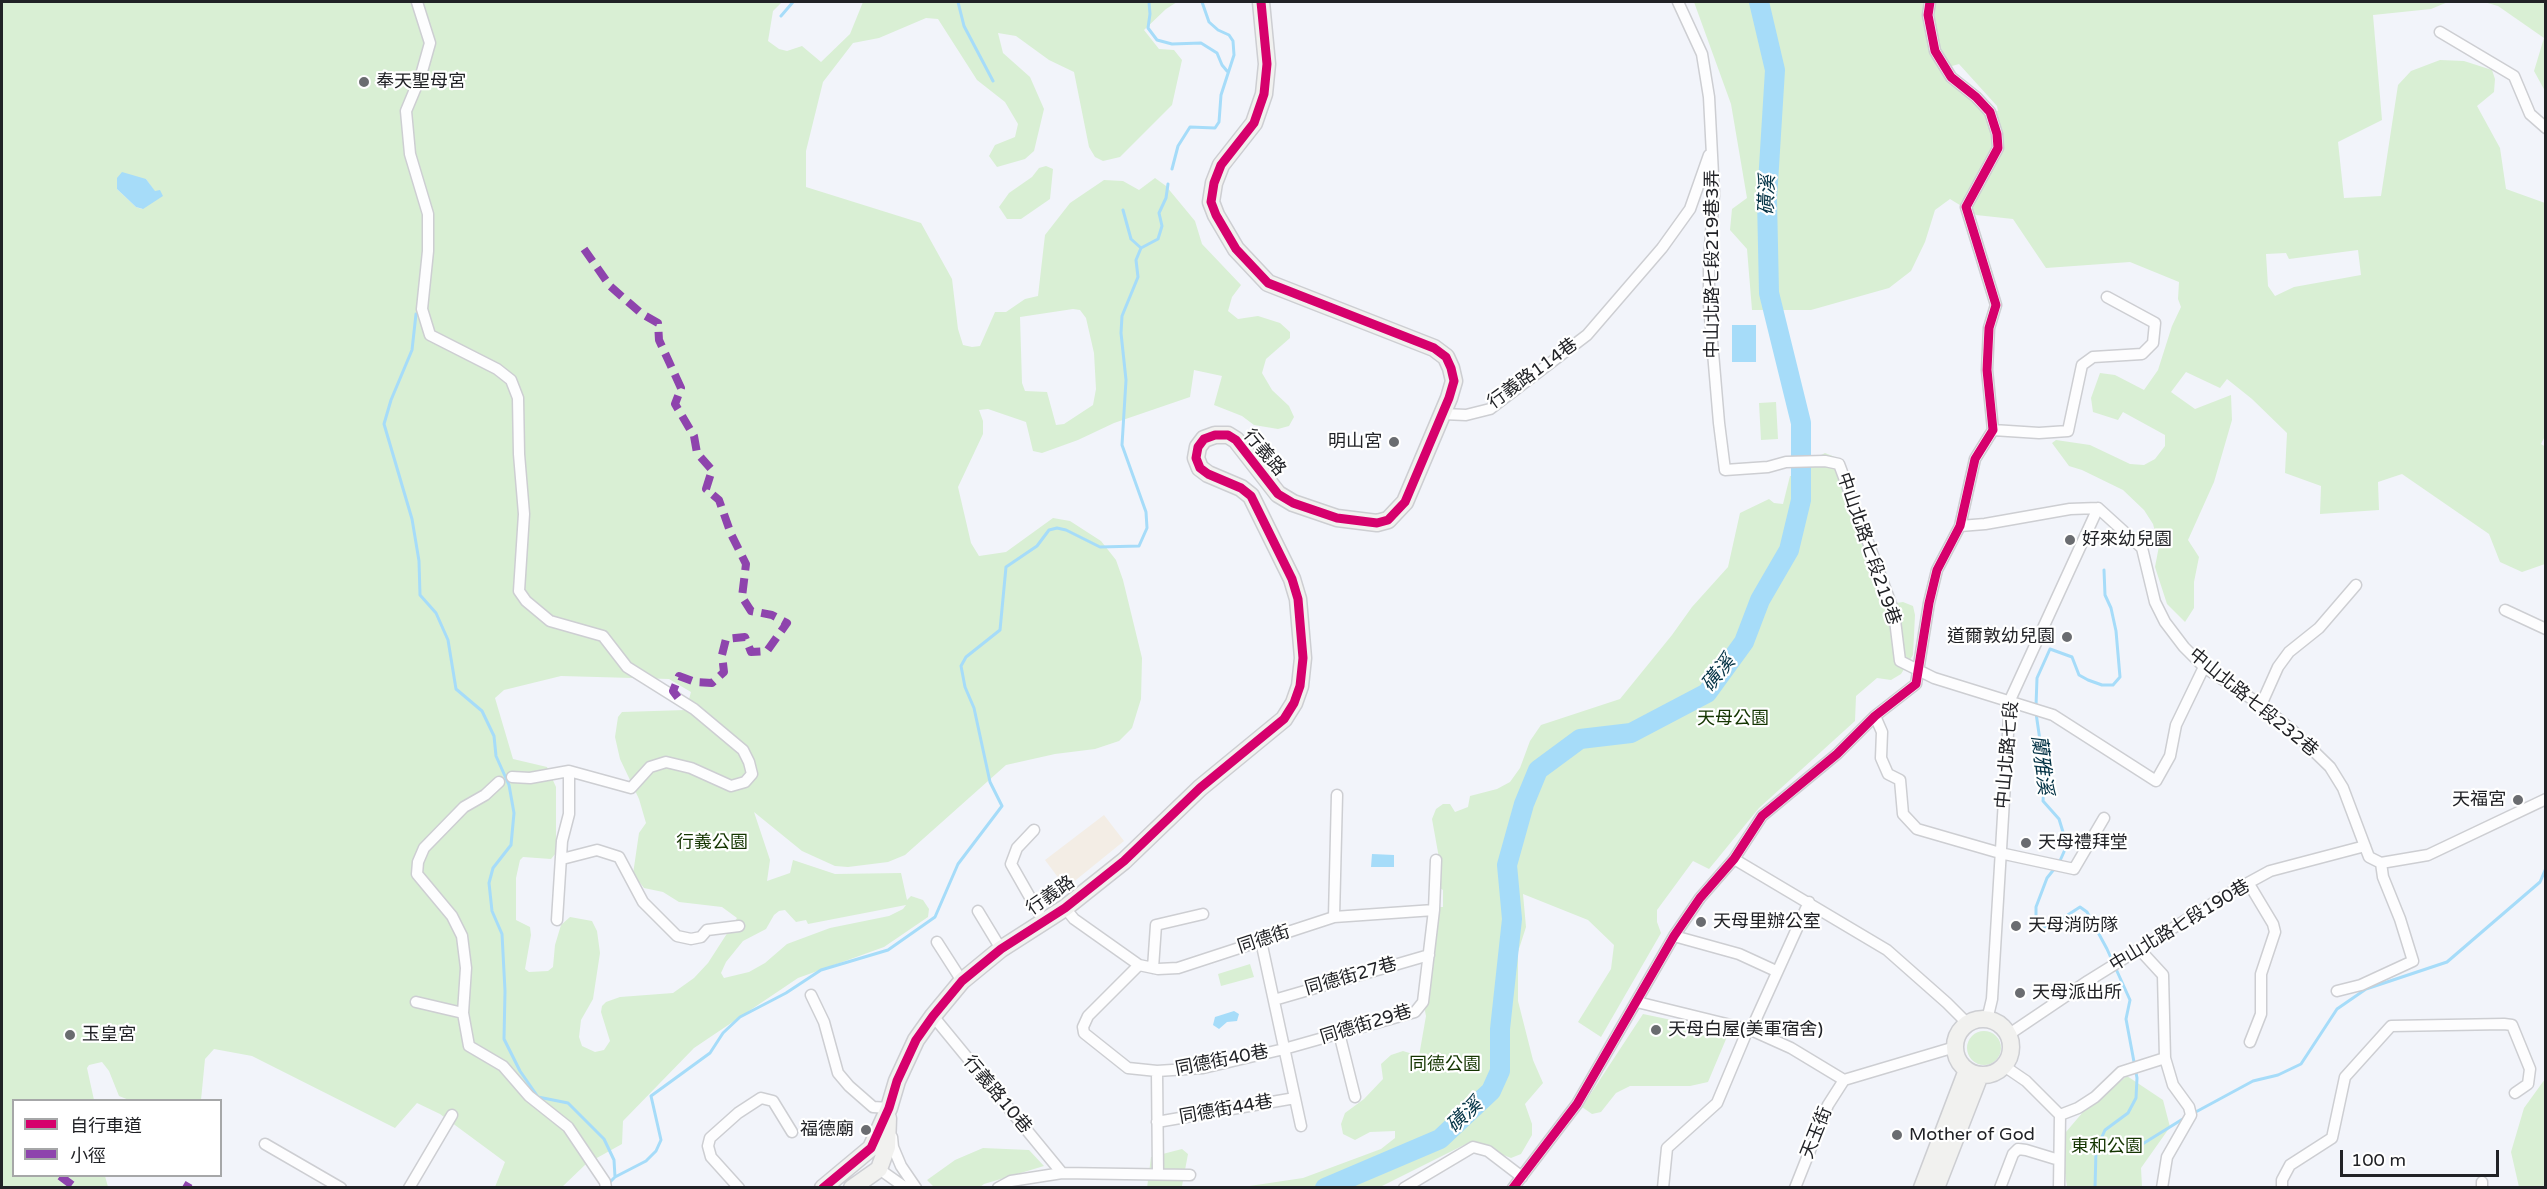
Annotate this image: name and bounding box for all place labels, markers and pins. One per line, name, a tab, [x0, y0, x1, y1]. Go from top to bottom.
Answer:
place label: 奉天聖母宮	[376, 71, 466, 93]
marker: 奉天聖母宮	[357, 75, 371, 89]
place label: 明山宮	[1328, 431, 1382, 453]
marker: 明山宮	[1387, 435, 1401, 449]
place label: 好來幼兒園	[2082, 529, 2172, 551]
marker: 好來幼兒園	[2063, 533, 2077, 547]
place label: 道爾敦幼兒園	[1947, 626, 2055, 648]
marker: 道爾敦幼兒園	[2060, 630, 2074, 644]
place label: 天福宮	[2452, 789, 2506, 811]
marker: 天福宮	[2511, 793, 2525, 807]
place label: 天母禮拜堂	[2038, 832, 2128, 854]
marker: 天母禮拜堂	[2019, 836, 2033, 850]
place label: 天母里辦公室	[1713, 911, 1821, 933]
marker: 天母里辦公室	[1694, 915, 1708, 929]
place label: 天母消防隊	[2028, 915, 2118, 937]
marker: 天母消防隊	[2009, 919, 2023, 933]
place label: 天母派出所	[2032, 982, 2122, 1004]
marker: 天母派出所	[2013, 986, 2027, 1000]
place label: 天母白屋(美軍宿舍)	[1668, 1019, 1823, 1041]
marker: 天母白屋(美軍宿舍)	[1649, 1023, 1663, 1037]
place label: 玉皇宮	[82, 1024, 136, 1046]
marker: 玉皇宮	[63, 1028, 77, 1042]
place label: 福德廟	[800, 1119, 854, 1141]
marker: 福德廟	[859, 1123, 873, 1137]
place label: Mother of God	[1909, 1124, 2035, 1146]
marker: Mother of God	[1890, 1128, 1904, 1142]

